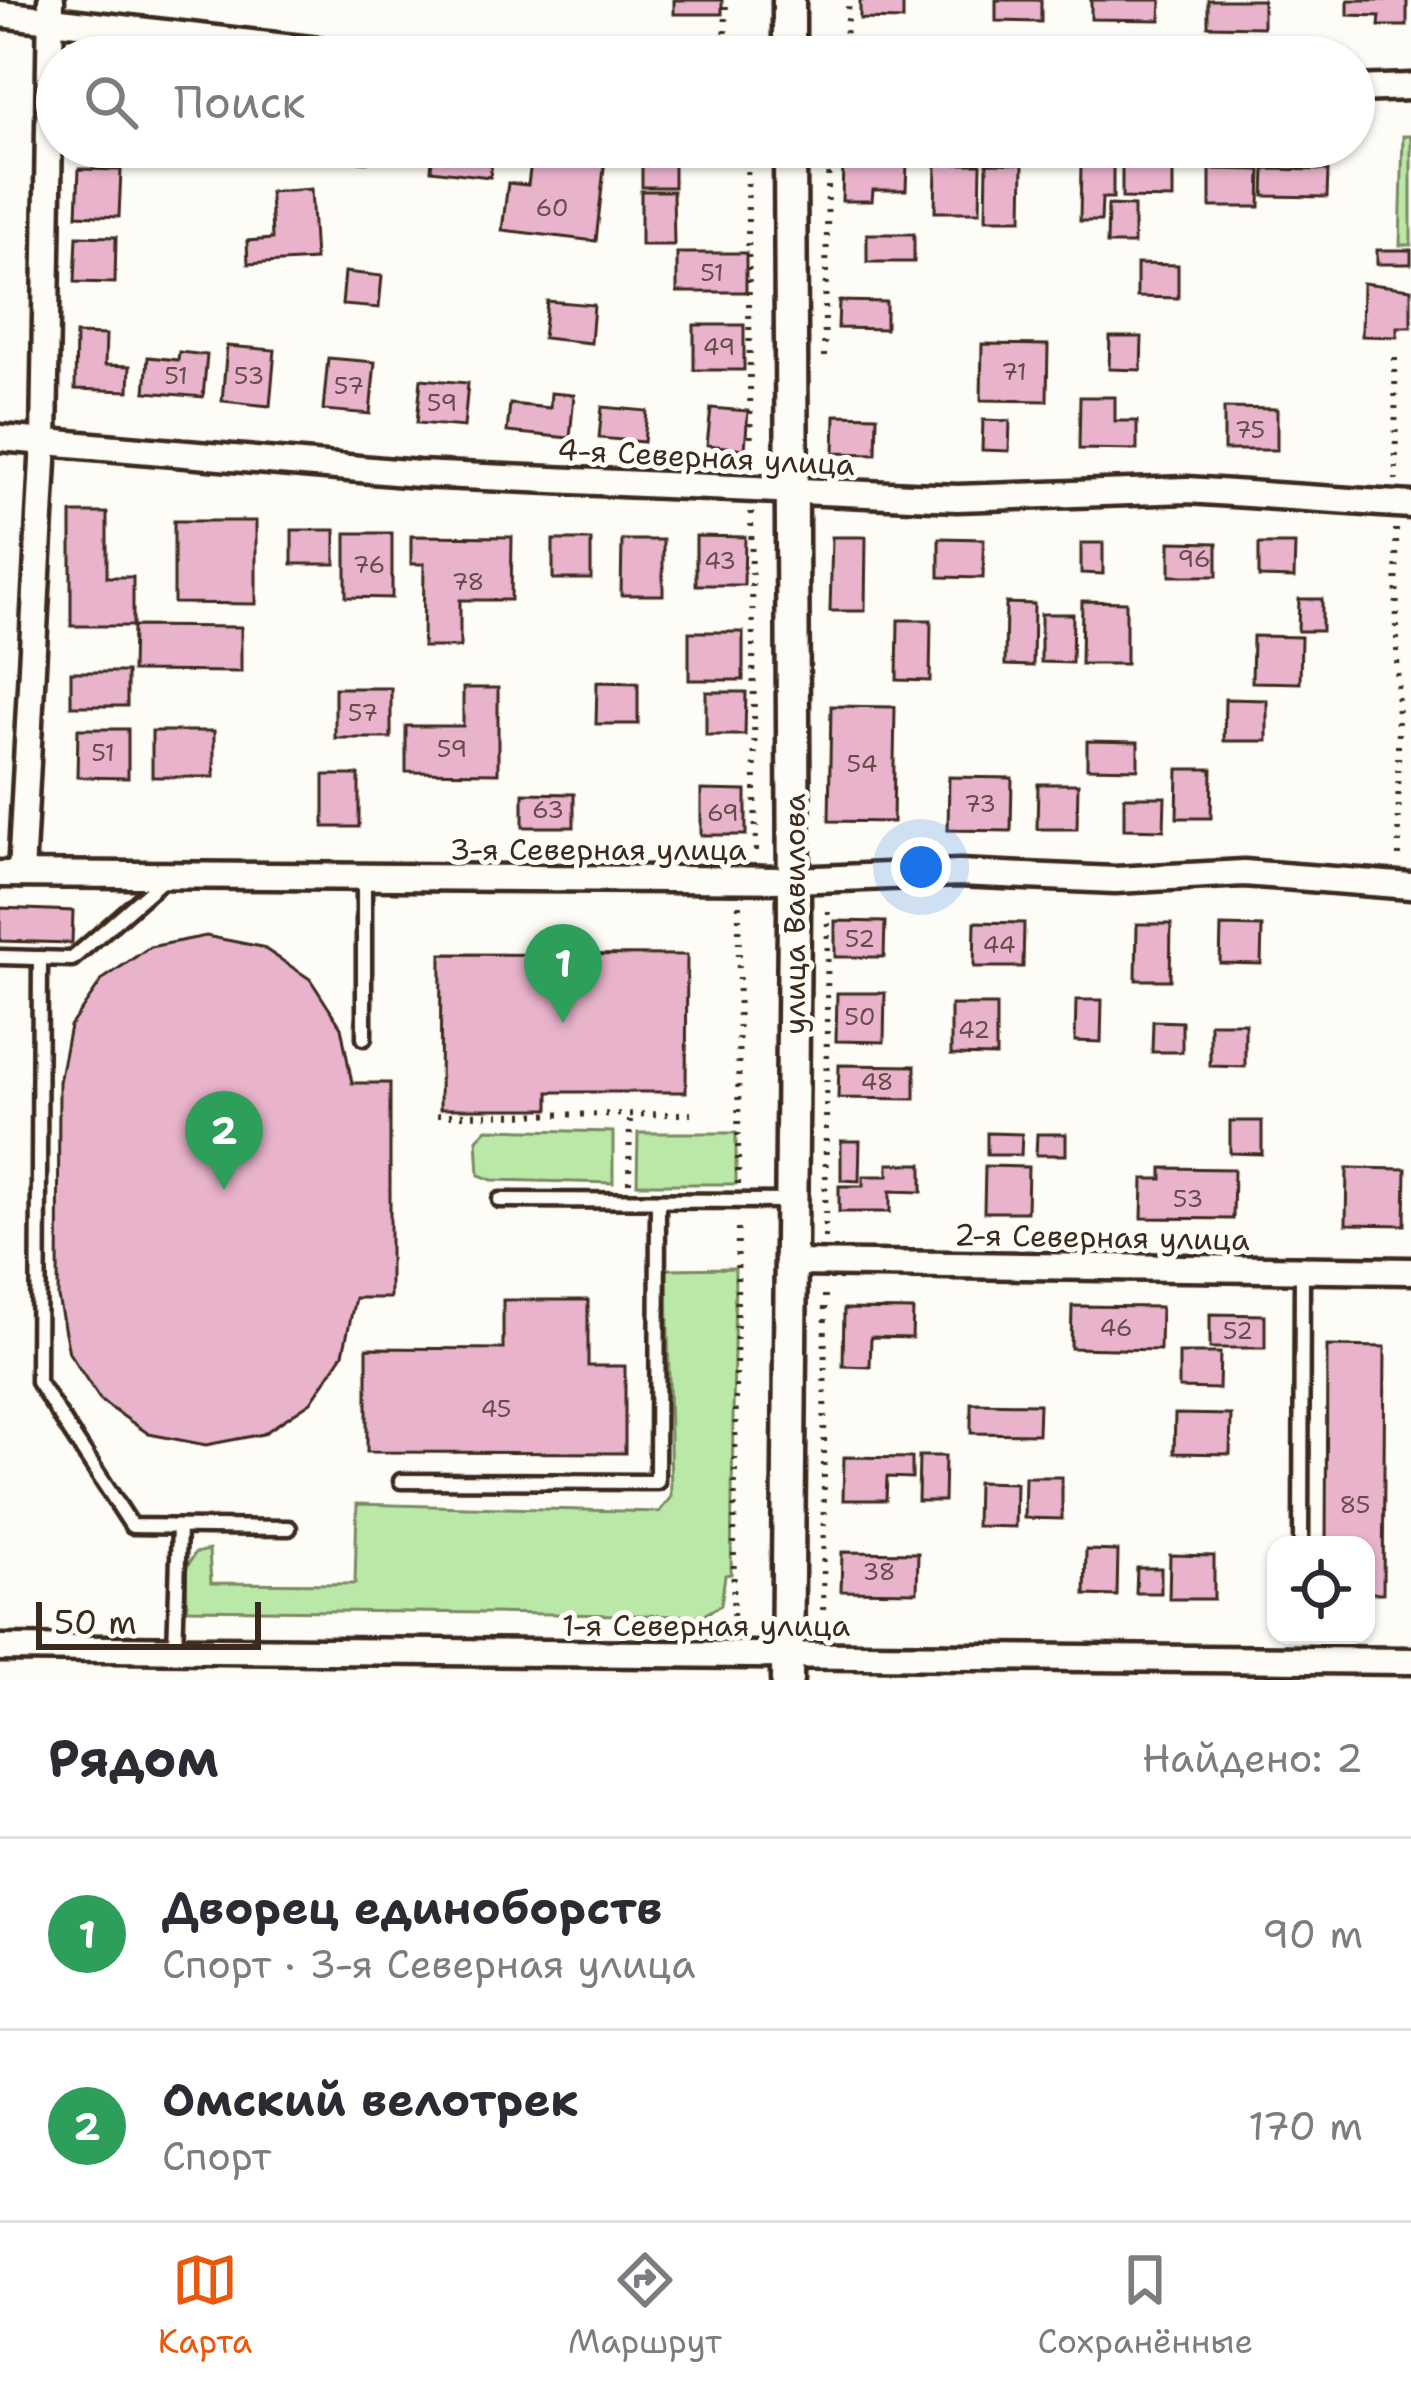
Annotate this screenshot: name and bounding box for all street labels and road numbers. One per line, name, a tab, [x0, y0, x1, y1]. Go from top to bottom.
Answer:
street label: 4-я Северная улица	[556, 429, 856, 485]
street label: улица Вавилова	[774, 793, 815, 1035]
street label: 3-я Северная улица	[449, 829, 747, 870]
street label: 2-я Северная улица	[954, 1214, 1250, 1260]
street label: 1-я Северная улица	[562, 1605, 850, 1646]

